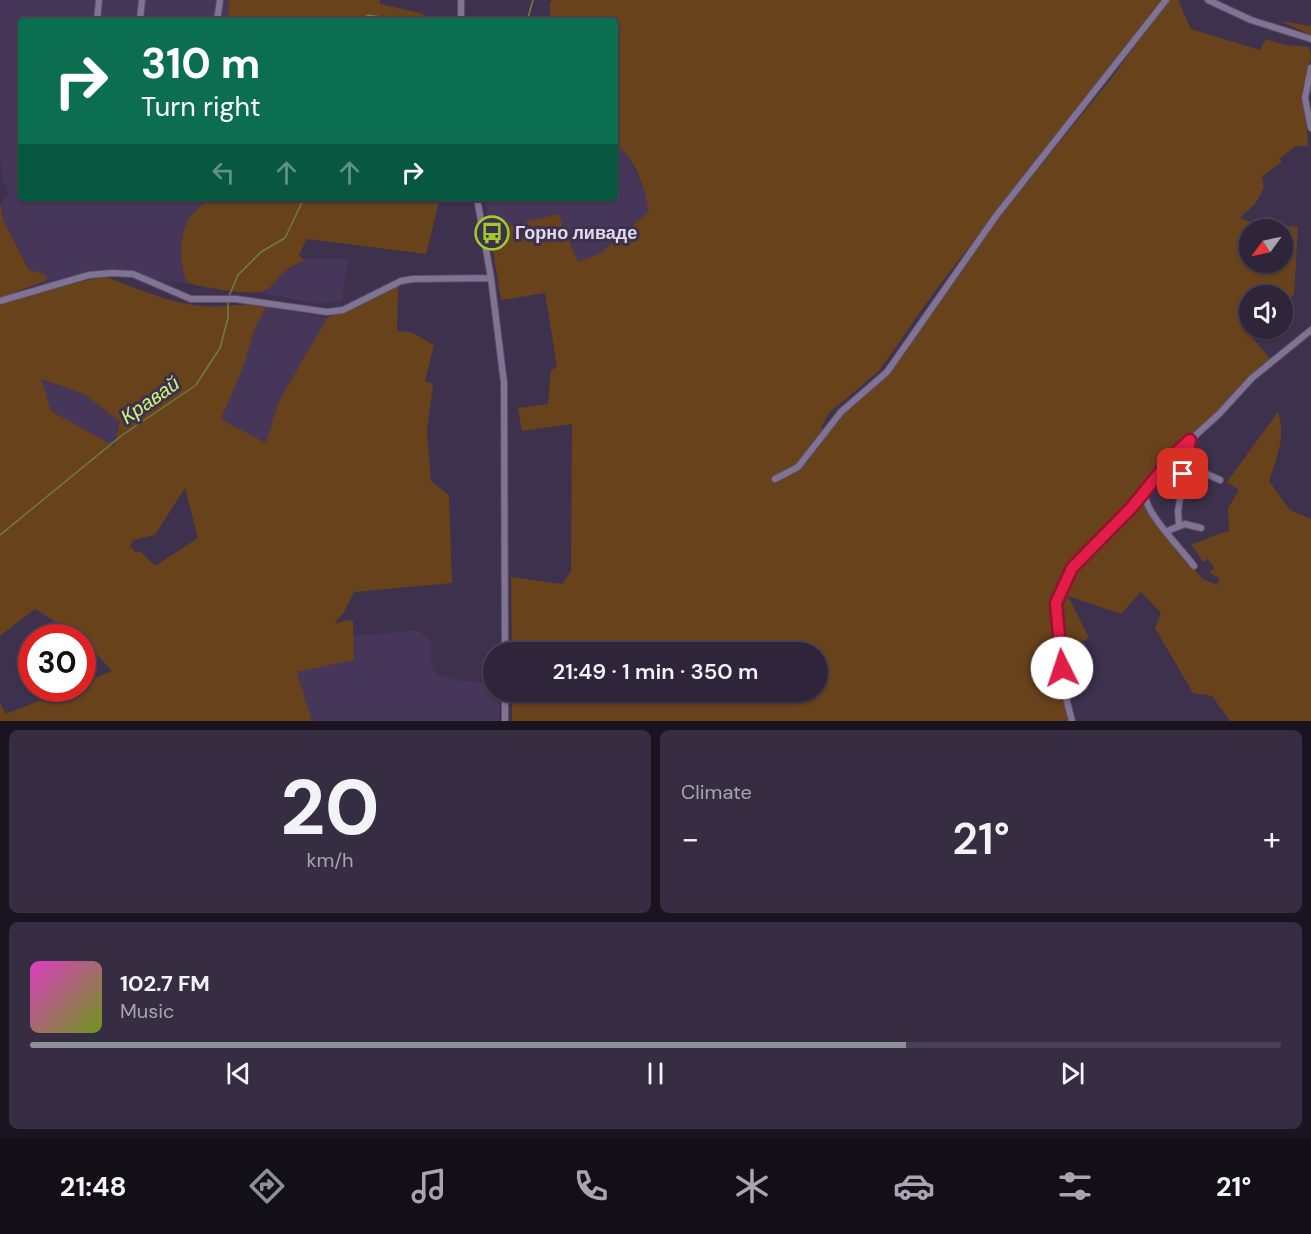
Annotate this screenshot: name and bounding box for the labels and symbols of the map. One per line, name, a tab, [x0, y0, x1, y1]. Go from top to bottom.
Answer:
bus stop icon: Горно ливаде	[474, 215, 510, 251]
north arrow	[1239, 219, 1293, 273]
place label: Горно ливаде	[515, 221, 637, 245]
water label: Кравай	[115, 370, 185, 430]
pin	[1157, 448, 1208, 499]
speed limit sign: 30	[18, 624, 96, 702]
position arrow	[1030, 636, 1094, 700]

